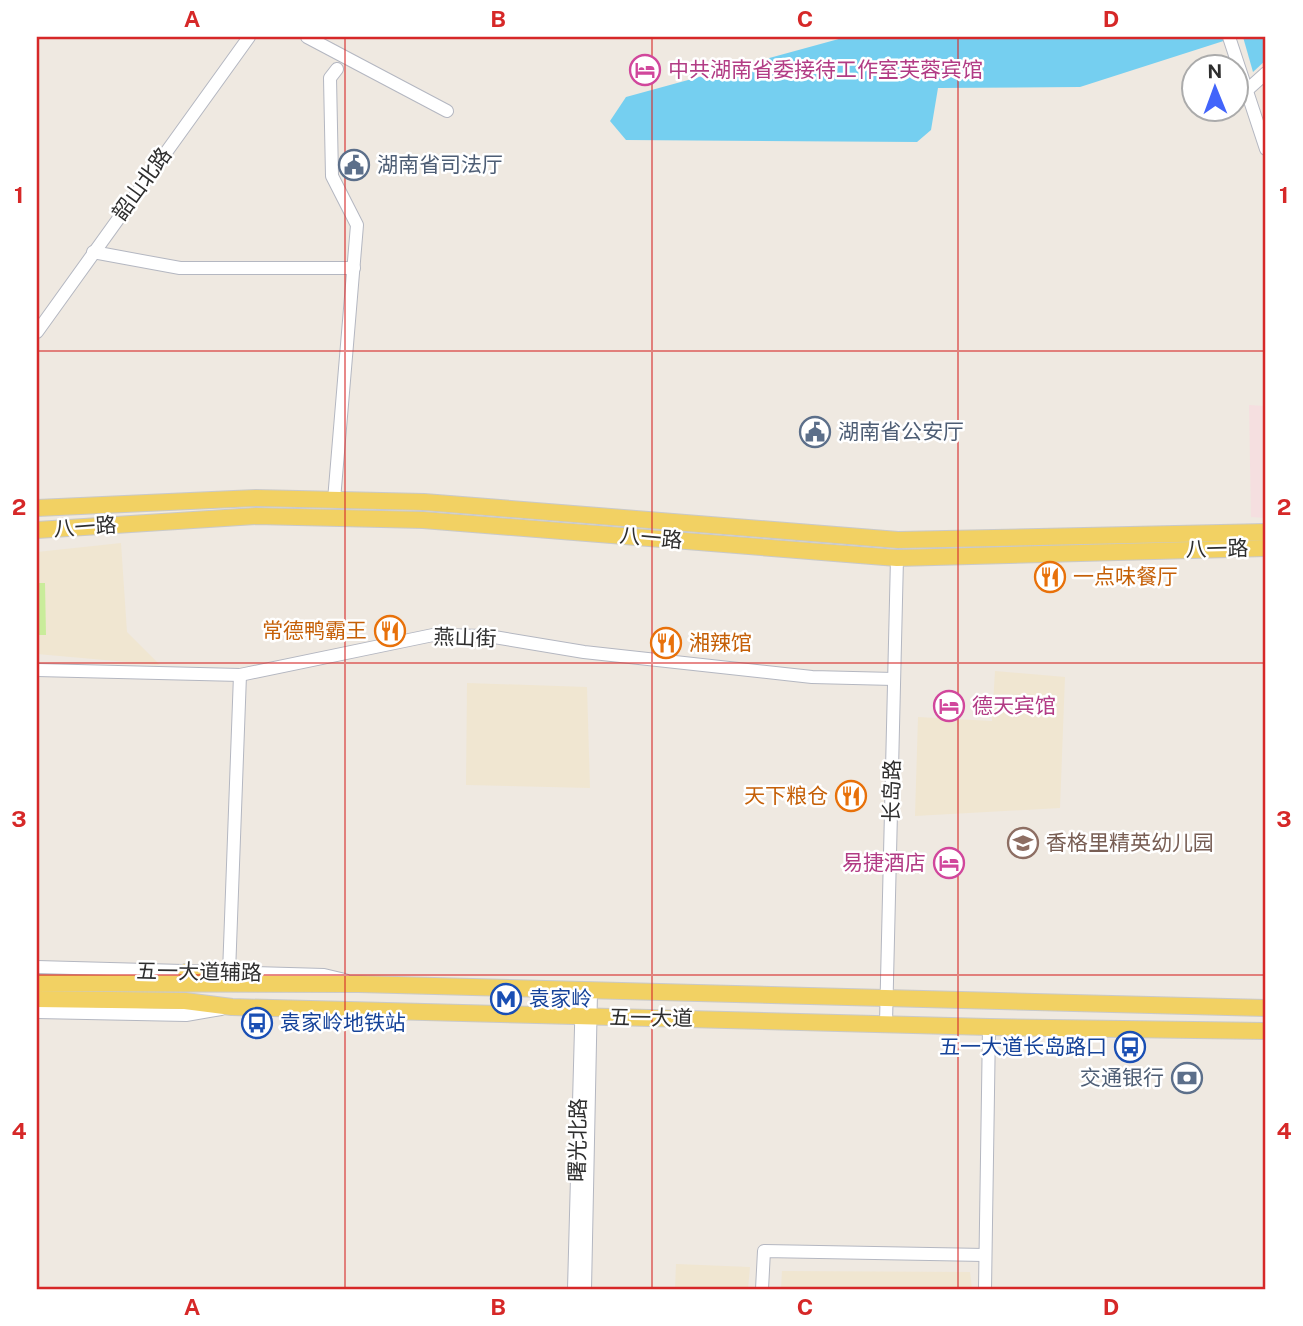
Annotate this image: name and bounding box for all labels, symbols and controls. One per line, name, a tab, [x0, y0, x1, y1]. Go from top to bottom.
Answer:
text: A	[184, 5, 201, 32]
text: B	[490, 5, 506, 32]
text: C	[797, 5, 813, 32]
text: D	[1103, 5, 1119, 32]
north arrow	[1180, 52, 1250, 122]
hotel icon: 中共湖南省委接待工作室芙蓉宾馆	[628, 53, 662, 87]
place label: 中共湖南省委接待工作室芙蓉宾馆	[668, 57, 983, 82]
text: N	[1207, 60, 1222, 82]
street label: 韶山北路	[107, 142, 176, 225]
public building icon: 湖南省司法厅	[337, 148, 371, 182]
place label: 湖南省司法厅	[377, 152, 503, 177]
text: 1	[14, 181, 24, 208]
text: 1	[1279, 181, 1289, 208]
public building icon: 湖南省公安厅	[798, 415, 832, 449]
place label: 湖南省公安厅	[838, 419, 964, 444]
text: 2	[12, 493, 26, 520]
text: 2	[1277, 493, 1291, 520]
street label: 八一路	[53, 512, 117, 541]
street label: 八一路	[619, 522, 684, 553]
street label: 八一路	[1185, 535, 1249, 562]
restaurant icon: 一点味餐厅	[1033, 560, 1067, 594]
place label: 一点味餐厅	[1073, 564, 1178, 589]
restaurant icon: 常德鸭霸王	[373, 614, 407, 648]
place label: 常德鸭霸王	[262, 618, 367, 643]
street label: 燕山街	[433, 624, 497, 651]
restaurant icon: 湘辣馆	[649, 626, 683, 660]
place label: 湘辣馆	[689, 630, 752, 655]
hotel icon: 德天宾馆	[932, 689, 966, 723]
place label: 德天宾馆	[972, 693, 1056, 718]
street label: 长岛路	[878, 759, 905, 823]
restaurant icon: 天下粮仓	[834, 779, 868, 813]
place label: 天下粮仓	[744, 783, 828, 808]
text: 3	[11, 805, 27, 832]
text: 3	[1276, 805, 1292, 832]
school or university icon: 香格里精英幼儿园	[1006, 826, 1040, 860]
place label: 香格里精英幼儿园	[1046, 830, 1214, 855]
hotel icon: 易捷酒店	[932, 846, 966, 880]
place label: 易捷酒店	[842, 850, 926, 875]
street label: 五一大道辅路	[136, 958, 262, 985]
metro station icon: 袁家岭	[489, 982, 523, 1016]
place label: 袁家岭	[529, 986, 592, 1011]
street label: 五一大道	[609, 1004, 693, 1031]
bus stop icon: 袁家岭地铁站	[240, 1006, 274, 1040]
place label: 袁家岭地铁站	[280, 1010, 406, 1035]
bus stop icon: 五一大道长岛路口	[1113, 1030, 1147, 1064]
place label: 五一大道长岛路口	[939, 1034, 1107, 1059]
bank icon: 交通银行	[1170, 1061, 1204, 1095]
place label: 交通银行	[1080, 1065, 1164, 1090]
street label: 曙光北路	[564, 1098, 591, 1182]
text: 4	[11, 1117, 27, 1144]
text: 4	[1276, 1117, 1292, 1144]
text: A	[184, 1293, 201, 1320]
text: B	[490, 1293, 506, 1320]
text: C	[797, 1293, 813, 1320]
text: D	[1103, 1293, 1119, 1320]

